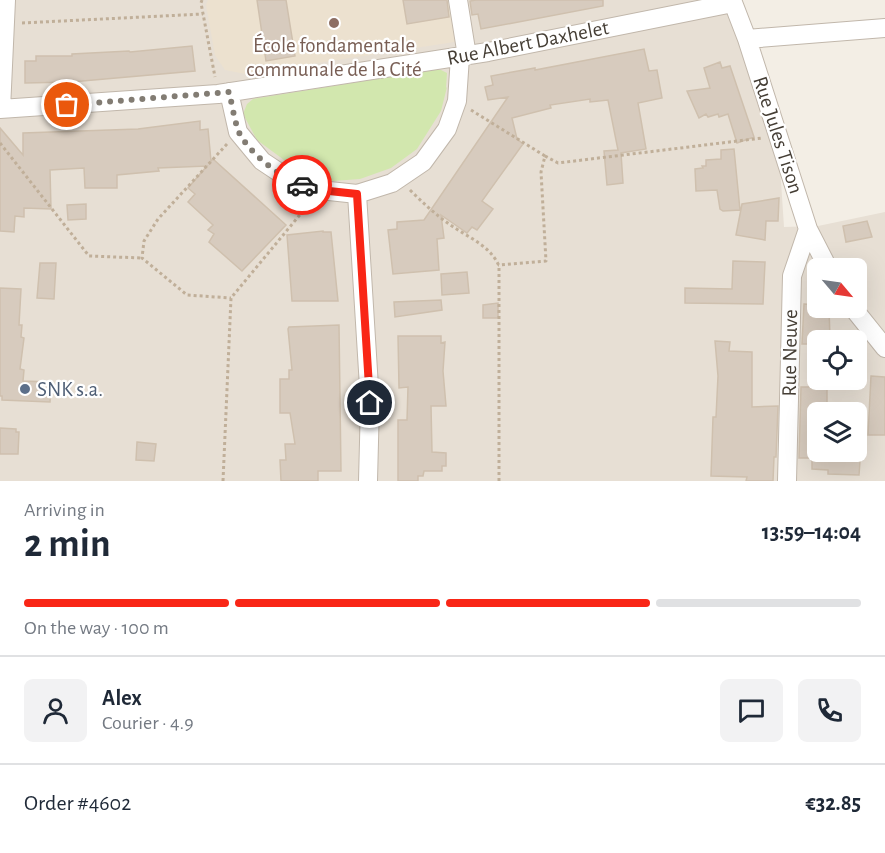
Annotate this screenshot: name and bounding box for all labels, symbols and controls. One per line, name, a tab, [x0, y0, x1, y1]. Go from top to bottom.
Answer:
marker: École fondamentale communale de la Cité	[327, 16, 341, 30]
street label: Rue Albert Daxhelet	[445, 17, 611, 69]
place label: École fondamentale communale de la Cité	[246, 33, 422, 80]
street label: Rue Jules Tison	[749, 74, 807, 196]
pin	[41, 79, 92, 130]
icon: bag	[50, 88, 83, 121]
courier	[272, 155, 332, 215]
icon: car	[286, 169, 319, 202]
north arrow	[807, 258, 867, 318]
map controls	[807, 258, 867, 462]
street label: Rue Neuve	[779, 309, 801, 397]
button: locate	[807, 330, 867, 390]
pin	[344, 377, 395, 428]
place label: SNK s.a.	[37, 379, 103, 400]
marker: SNK s.a.	[18, 382, 32, 396]
icon: home	[353, 386, 386, 419]
button: layers	[807, 402, 867, 462]
text: Arriving in	[24, 500, 105, 520]
text: 13:59–14:04	[762, 521, 861, 543]
text: 2 min	[24, 525, 111, 564]
text: On the way · 100 m	[24, 618, 169, 638]
button: person	[24, 679, 87, 742]
button: chat	[720, 679, 783, 742]
button: phone	[798, 679, 861, 742]
text: Alex	[102, 687, 142, 709]
text: Courier · 4.9	[102, 713, 194, 733]
text: Order #4602	[24, 792, 131, 814]
text: €32.85	[805, 792, 861, 814]

